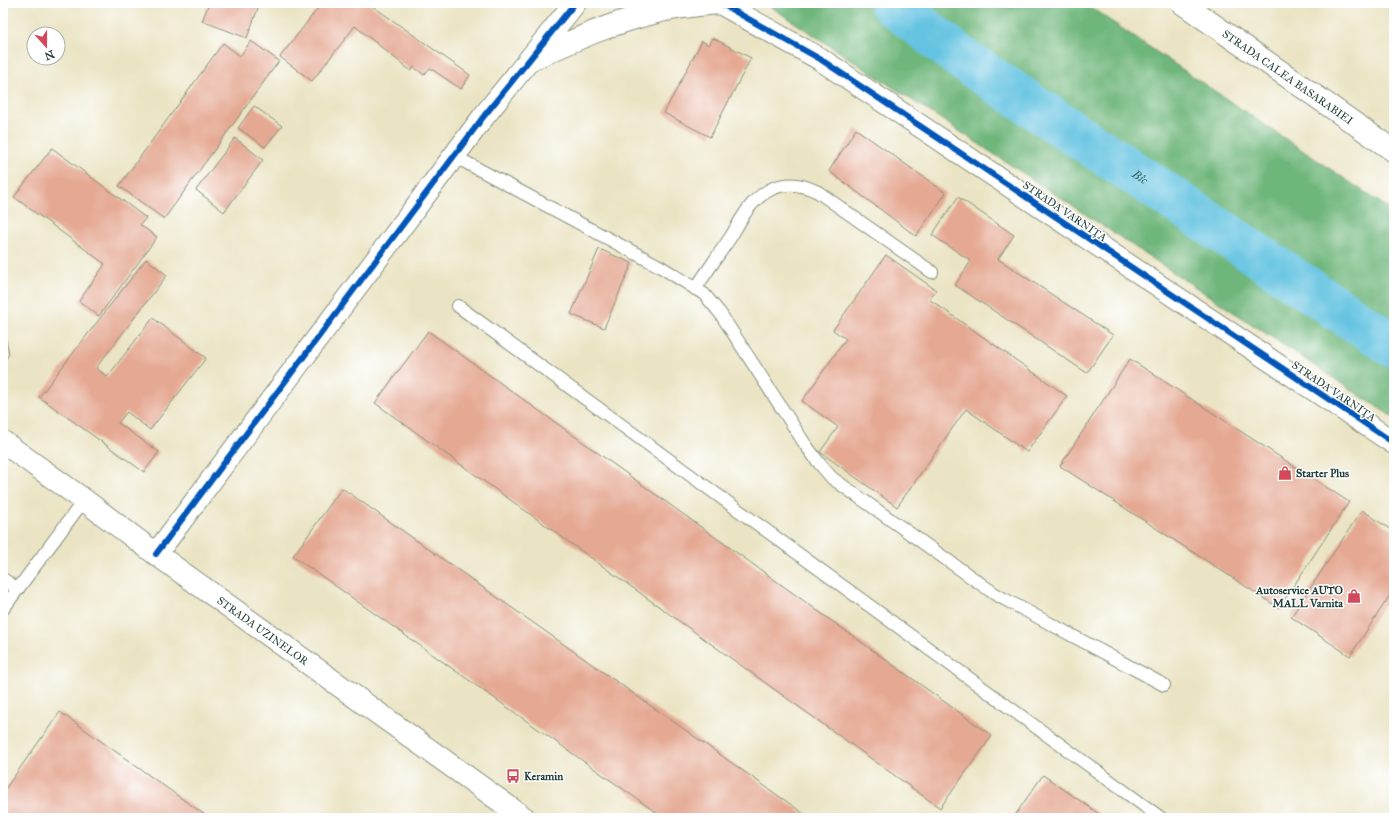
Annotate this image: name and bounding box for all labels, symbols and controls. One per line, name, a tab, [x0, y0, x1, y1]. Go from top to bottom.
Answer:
north arrow	[26, 26, 66, 66]
street label: STRADA CALEA BASARABIEI	[1220, 27, 1355, 127]
text: N	[42, 47, 56, 63]
water label: Bîc	[1129, 166, 1151, 188]
street label: STRADA VARNIȚA	[1020, 179, 1110, 245]
street label: STRADA VARNIȚA	[1289, 359, 1379, 425]
shop icon: Starter Plus	[1277, 465, 1293, 481]
place label: Starter Plus	[1296, 467, 1349, 480]
place label: Autoservice AUTO MALL Varnita	[1255, 584, 1344, 610]
shop icon: Autoservice AUTO MALL Varnita	[1346, 588, 1362, 604]
street label: STRADA UZINELOR	[214, 594, 311, 668]
bus stop icon: Keramin	[505, 768, 521, 784]
place label: Keramin	[524, 770, 563, 783]

